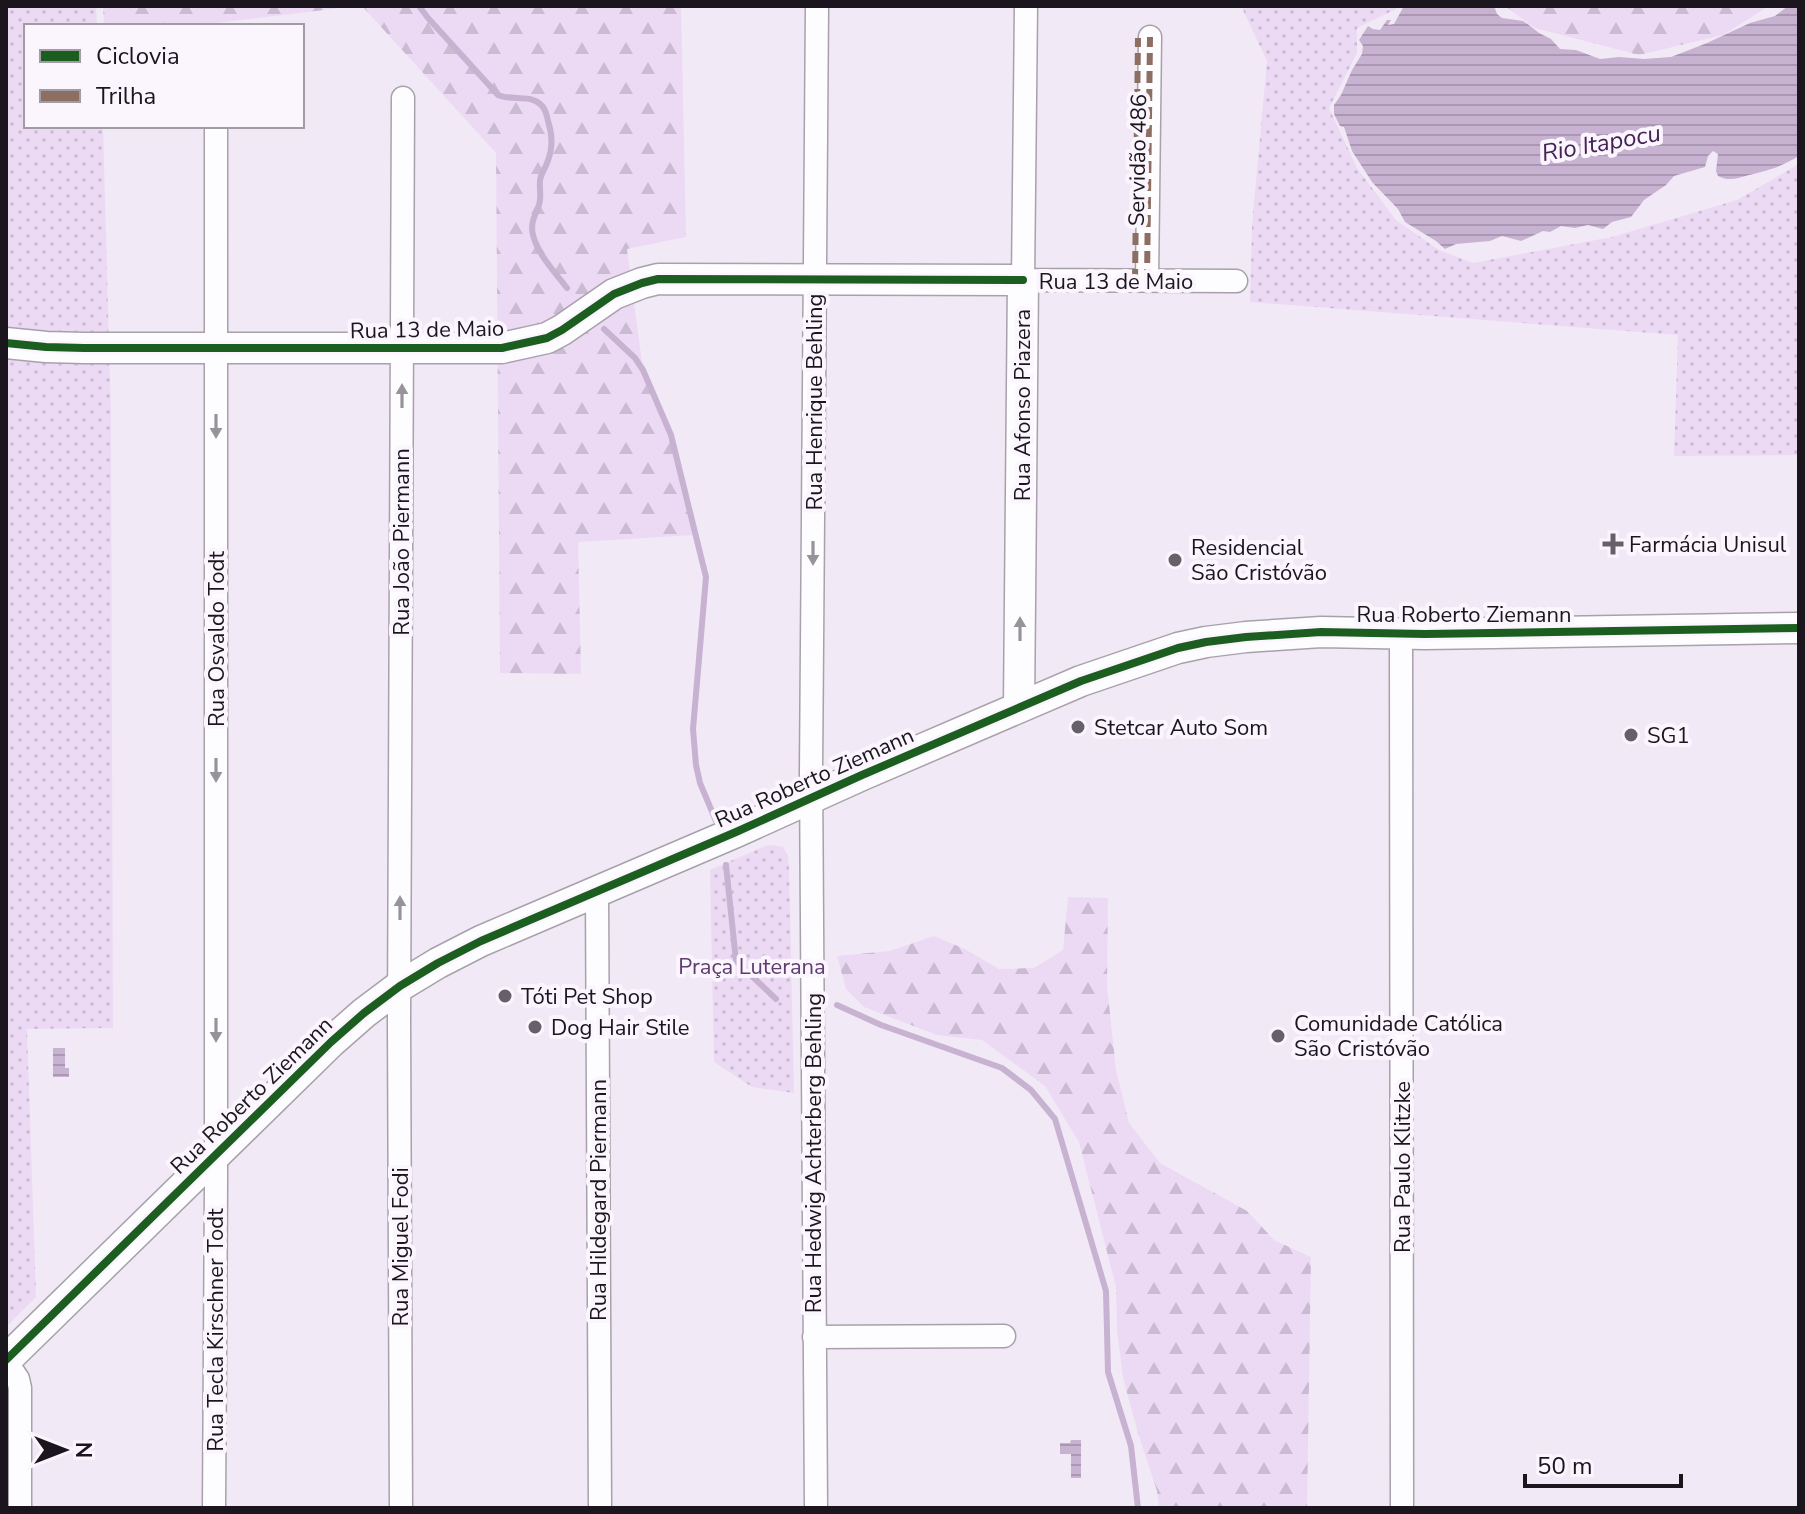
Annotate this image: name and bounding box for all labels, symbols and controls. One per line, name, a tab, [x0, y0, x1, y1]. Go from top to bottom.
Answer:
legend	[24, 24, 304, 128]
text: Ciclovia	[96, 40, 180, 72]
text: Trilha	[96, 80, 156, 112]
street label: Servidão 486	[1122, 94, 1154, 226]
water label: Rio Itapocu	[1539, 117, 1663, 169]
street label: Rua 13 de Maio	[1039, 267, 1193, 297]
street label: Rua Henrique Behling	[800, 294, 830, 510]
street label: Rua Afonso Piazera	[1008, 309, 1038, 501]
street label: Rua 13 de Maio	[350, 314, 504, 346]
one-way arrow	[396, 383, 408, 408]
one-way arrow	[210, 414, 222, 439]
street label: Rua João Piermann	[387, 448, 417, 636]
place label: Farmácia Unisul	[1629, 530, 1787, 560]
place label: Residencial São Cristóvão	[1191, 533, 1327, 588]
marker: Farmácia Unisul	[1604, 535, 1622, 553]
one-way arrow	[807, 541, 819, 566]
street label: Rua Osvaldo Todt	[202, 551, 232, 727]
marker: Residencial São Cristóvão	[1166, 551, 1184, 569]
street label: Rua Roberto Ziemann	[1357, 600, 1571, 630]
one-way arrow	[1014, 616, 1026, 641]
place label: Stetcar Auto Som	[1094, 713, 1268, 743]
marker: Stetcar Auto Som	[1069, 718, 1087, 736]
street label: Rua Roberto Ziemann	[710, 721, 919, 835]
place label: SG1	[1647, 721, 1690, 751]
marker: SG1	[1622, 726, 1640, 744]
one-way arrow	[210, 758, 222, 783]
one-way arrow	[394, 895, 406, 920]
park label: Praça Luterana	[678, 952, 826, 982]
place label: Tóti Pet Shop	[521, 982, 653, 1012]
marker: Tóti Pet Shop	[496, 987, 514, 1005]
street label: Rua Hedwig Achterberg Behling	[799, 993, 829, 1313]
place label: Comunidade Católica São Cristóvão	[1294, 1009, 1503, 1064]
street label: Rua Roberto Ziemann	[164, 1010, 339, 1181]
place label: Dog Hair Stile	[551, 1013, 690, 1043]
one-way arrow	[210, 1018, 222, 1043]
marker: Dog Hair Stile	[526, 1018, 544, 1036]
marker: Comunidade Católica São Cristóvão	[1269, 1027, 1287, 1045]
street label: Rua Hildegard Piermann	[584, 1079, 614, 1321]
street label: Rua Paulo Klitzke	[1388, 1081, 1418, 1253]
street label: Rua Miguel Fodi	[386, 1167, 416, 1327]
street label: Rua Tecla Kirschner Todt	[201, 1208, 231, 1452]
north arrow	[24, 1410, 104, 1490]
scale bar	[1525, 1438, 1681, 1488]
text: N	[68, 1442, 98, 1458]
text: 50 m	[1537, 1450, 1593, 1482]

